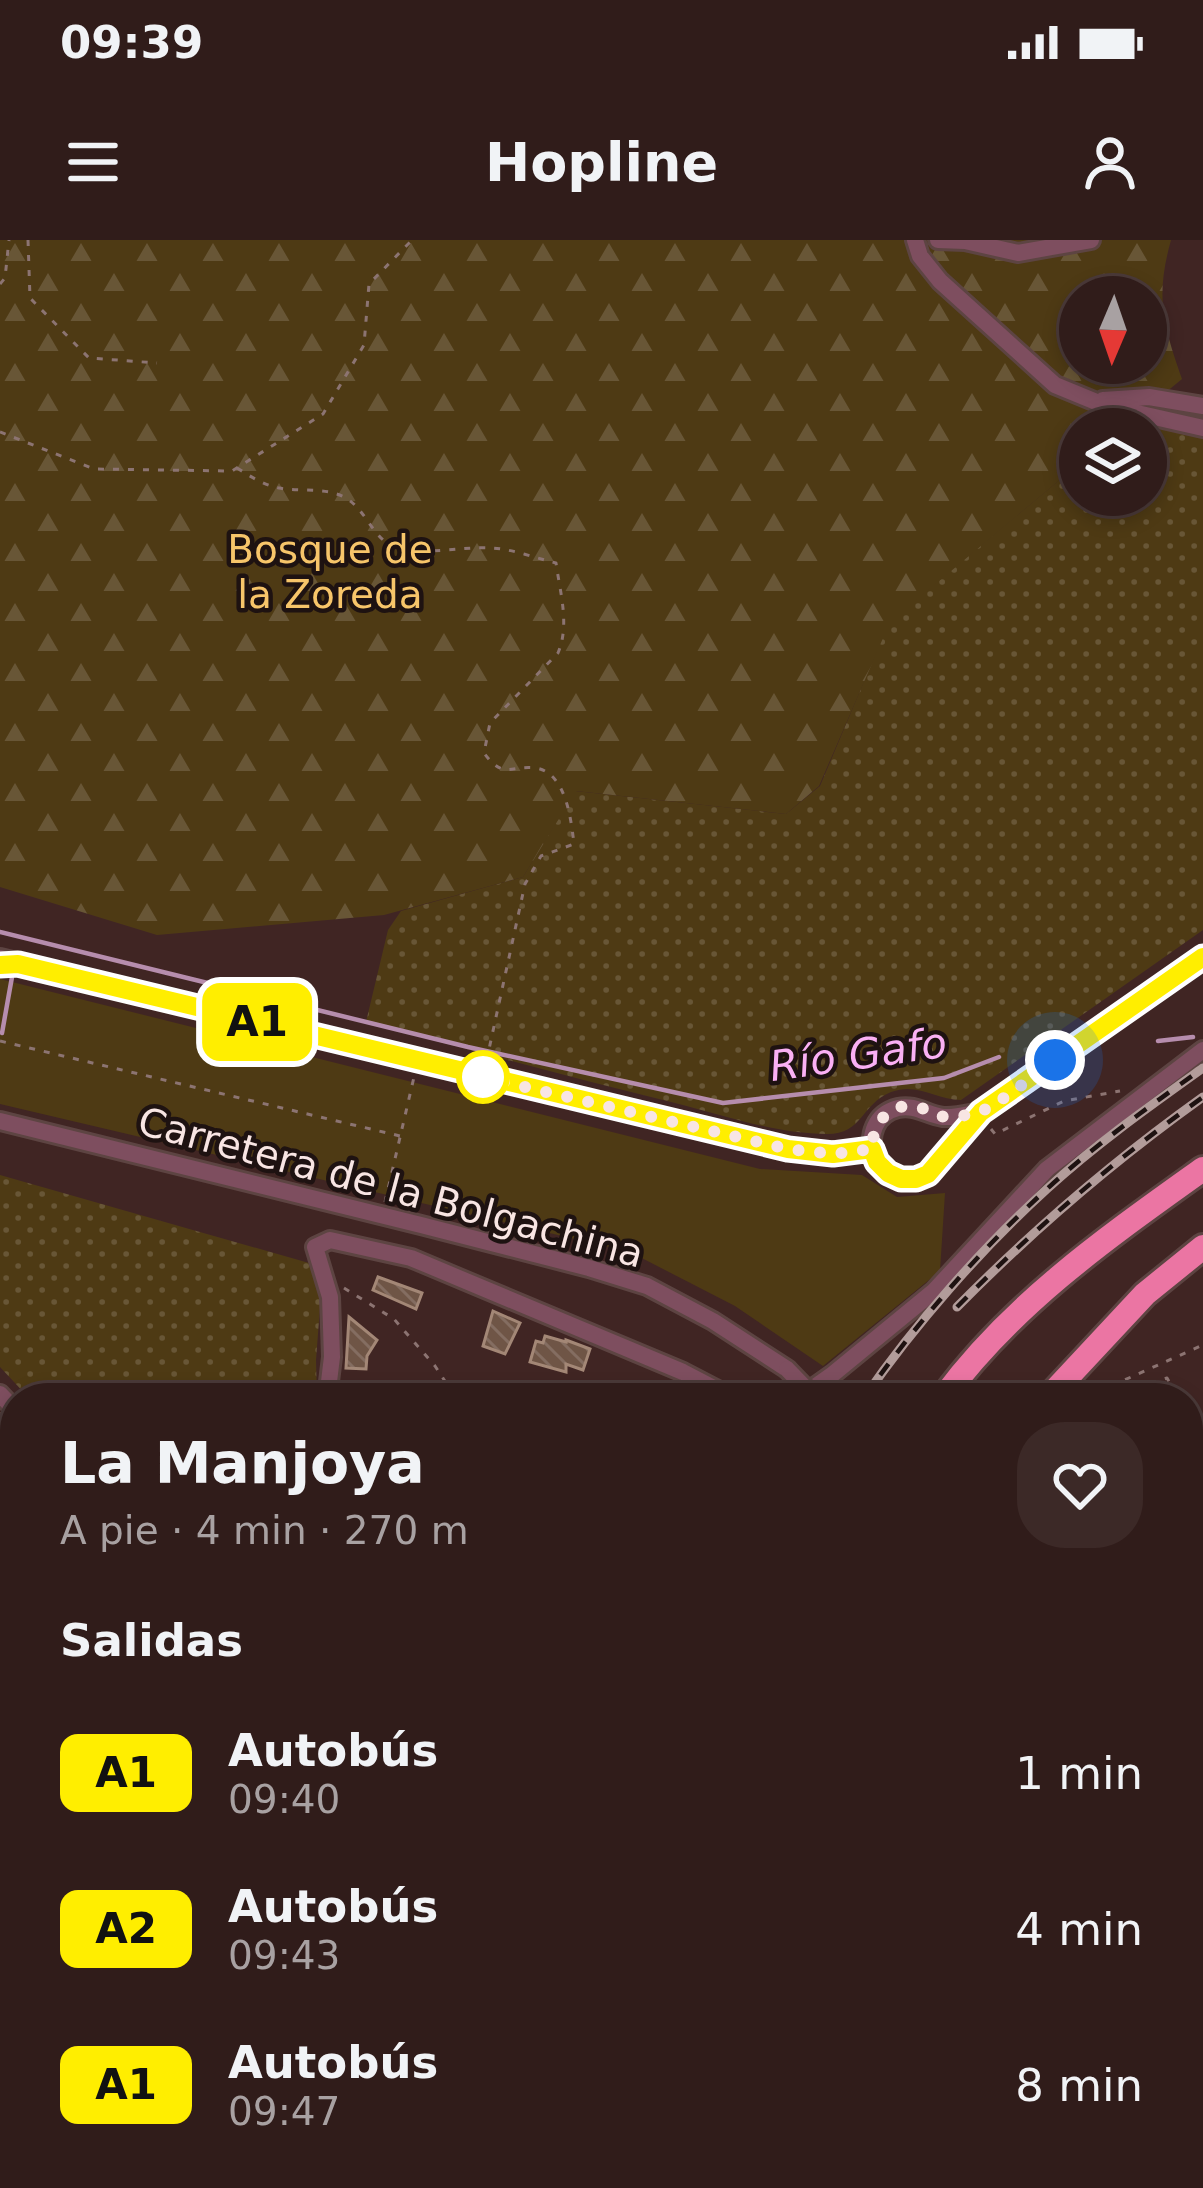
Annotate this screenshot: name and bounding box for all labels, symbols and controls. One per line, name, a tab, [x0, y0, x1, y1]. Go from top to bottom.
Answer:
text: 09:39	[60, 16, 203, 69]
icon: menu	[60, 129, 126, 195]
icon: person	[1077, 129, 1143, 195]
text: Hopline	[485, 131, 718, 194]
north arrow	[1059, 276, 1167, 384]
map controls	[1059, 276, 1167, 516]
button: layers	[1059, 408, 1167, 516]
park label: Bosque de la Zoreda	[227, 527, 433, 617]
line badge: A1	[203, 983, 311, 1061]
text: A1	[226, 997, 288, 1046]
water label: Río Gafo	[766, 1018, 950, 1091]
your location	[1025, 1030, 1085, 1090]
unlabelled marker	[458, 1052, 508, 1102]
street label: Carretera de la Bolgachina	[133, 1098, 648, 1277]
button: heart	[1017, 1422, 1143, 1548]
text: La Manjoya	[60, 1430, 425, 1496]
text: A pie · 4 min · 270 m	[60, 1508, 469, 1553]
text: Salidas	[60, 1614, 243, 1667]
text: Autobús	[228, 1724, 438, 1777]
text: 1 min	[1015, 1747, 1143, 1800]
text: A1	[95, 1748, 157, 1797]
text: 09:40	[228, 1777, 340, 1822]
text: Autobús	[228, 1880, 438, 1933]
text: 4 min	[1015, 1903, 1143, 1956]
text: A2	[95, 1904, 157, 1953]
text: 09:43	[228, 1933, 340, 1978]
text: Autobús	[228, 2036, 438, 2089]
text: 8 min	[1015, 2059, 1143, 2112]
text: A1	[95, 2060, 157, 2109]
text: 09:47	[228, 2089, 340, 2134]

